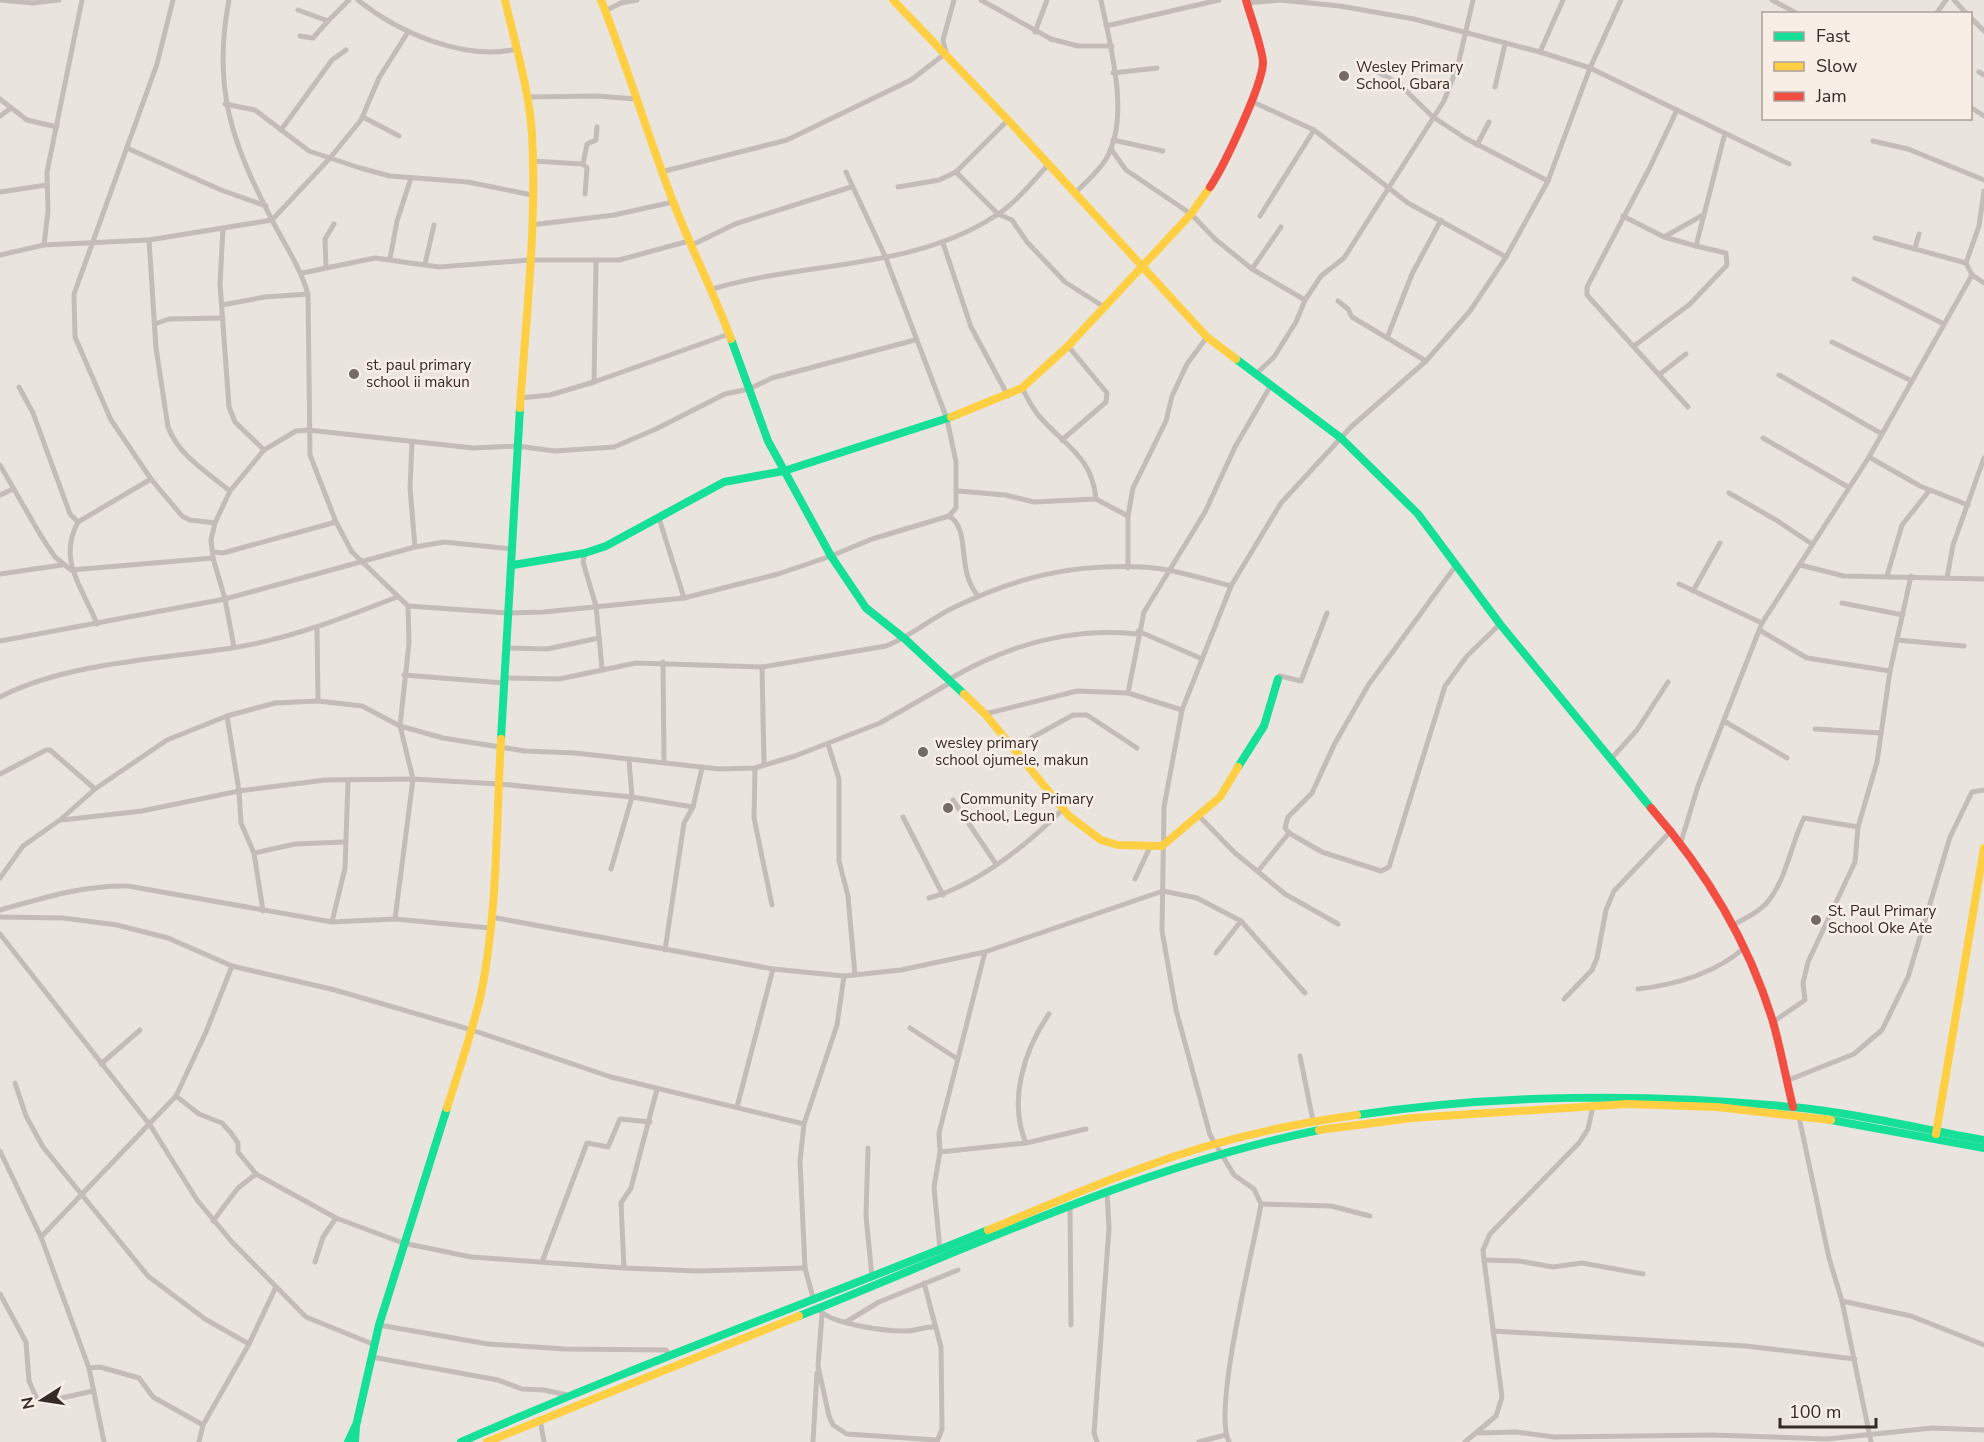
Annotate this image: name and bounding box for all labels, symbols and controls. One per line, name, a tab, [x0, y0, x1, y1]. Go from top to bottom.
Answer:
legend	[1762, 12, 1972, 120]
text: Fast	[1816, 24, 1851, 48]
text: Slow	[1816, 54, 1857, 78]
place label: Wesley Primary School, Gbara	[1356, 57, 1463, 94]
marker: Wesley Primary School, Gbara	[1337, 69, 1351, 83]
text: Jam	[1815, 84, 1847, 108]
place label: st. paul primary school ii makun	[366, 355, 471, 392]
marker: st. paul primary school ii makun	[347, 367, 361, 381]
place label: wesley primary school ojumele, makun	[935, 733, 1089, 770]
marker: wesley primary school ojumele, makun	[916, 745, 930, 759]
place label: Community Primary School, Legun	[960, 789, 1094, 826]
marker: Community Primary School, Legun	[941, 801, 955, 815]
place label: St. Paul Primary School Oke Ate	[1828, 901, 1937, 938]
marker: St. Paul Primary School Oke Ate	[1809, 913, 1823, 927]
north arrow	[12, 1370, 72, 1430]
scale bar	[1780, 1391, 1876, 1429]
text: N	[16, 1395, 40, 1411]
text: 100 m	[1789, 1400, 1841, 1424]

